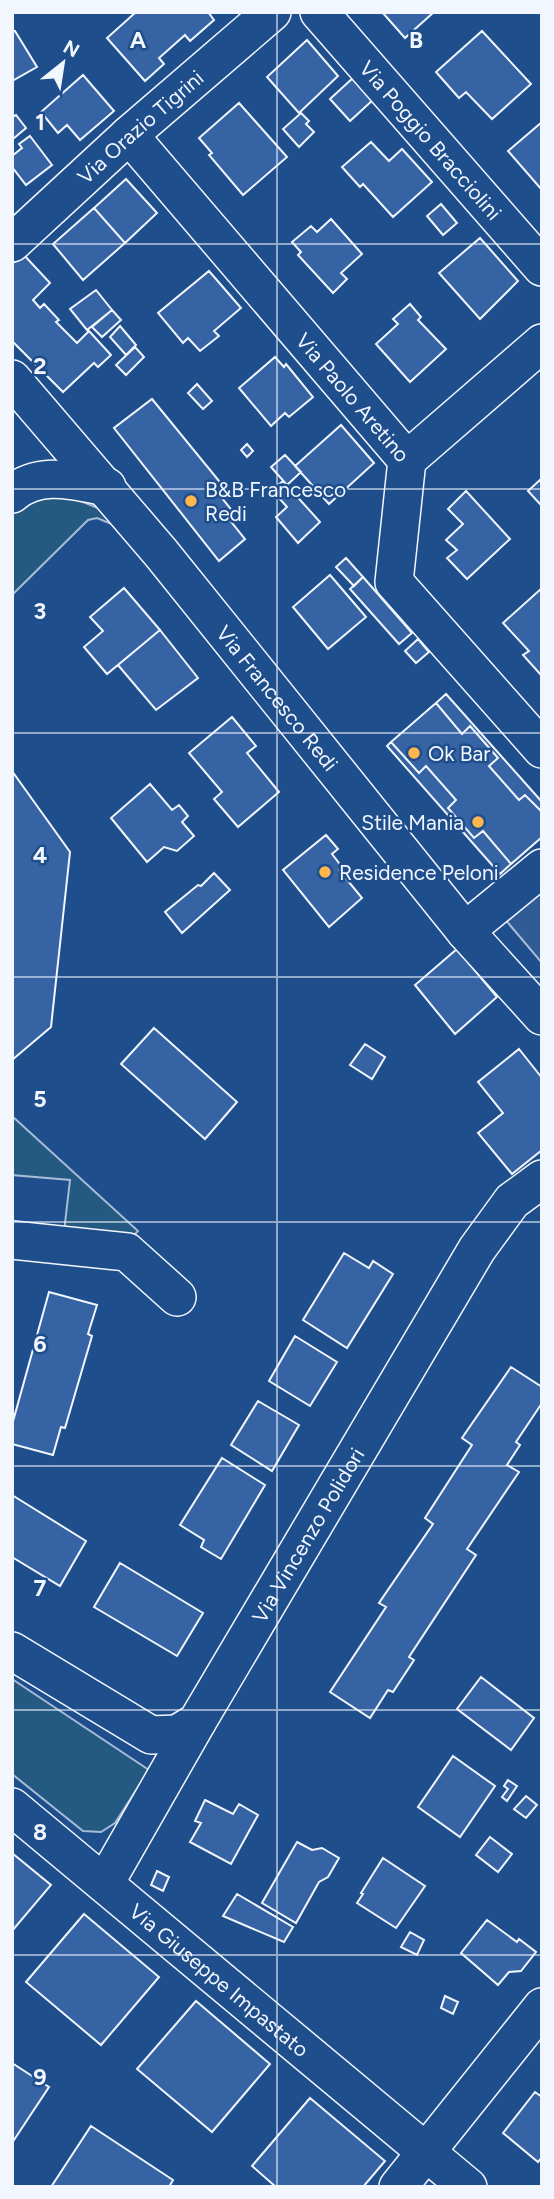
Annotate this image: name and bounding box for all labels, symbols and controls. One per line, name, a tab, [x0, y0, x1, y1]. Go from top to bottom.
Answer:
text: A	[130, 26, 147, 54]
text: B	[409, 26, 423, 54]
north arrow	[28, 28, 98, 98]
text: N	[59, 35, 83, 62]
street label: Via Poggio Bracciolini	[355, 55, 507, 225]
street label: Via Orazio Tigrini	[72, 65, 208, 189]
text: 1	[35, 108, 45, 136]
street label: Via Paolo Aretino	[291, 328, 415, 467]
text: 2	[33, 352, 47, 380]
place label: B&B Francesco Redi	[205, 477, 346, 526]
marker: B&B Francesco Redi	[183, 493, 199, 509]
text: 3	[34, 597, 46, 625]
street label: Via Francesco Redi	[212, 620, 343, 776]
place label: Ok Bar	[428, 741, 490, 766]
marker: Ok Bar	[406, 745, 422, 761]
place label: Stile Mania	[361, 810, 464, 835]
marker: Stile Mania	[470, 814, 486, 830]
text: 4	[33, 841, 47, 869]
place label: Residence Peloni	[339, 860, 499, 885]
marker: Residence Peloni	[317, 864, 333, 880]
text: 5	[33, 1085, 47, 1113]
text: 6	[33, 1330, 47, 1358]
street label: Via Vincenzo Polidori	[246, 1443, 369, 1627]
text: 7	[34, 1574, 47, 1602]
text: 8	[33, 1818, 47, 1846]
street label: Via Giuseppe Impastato	[125, 1898, 314, 2062]
text: 9	[33, 2063, 47, 2091]

